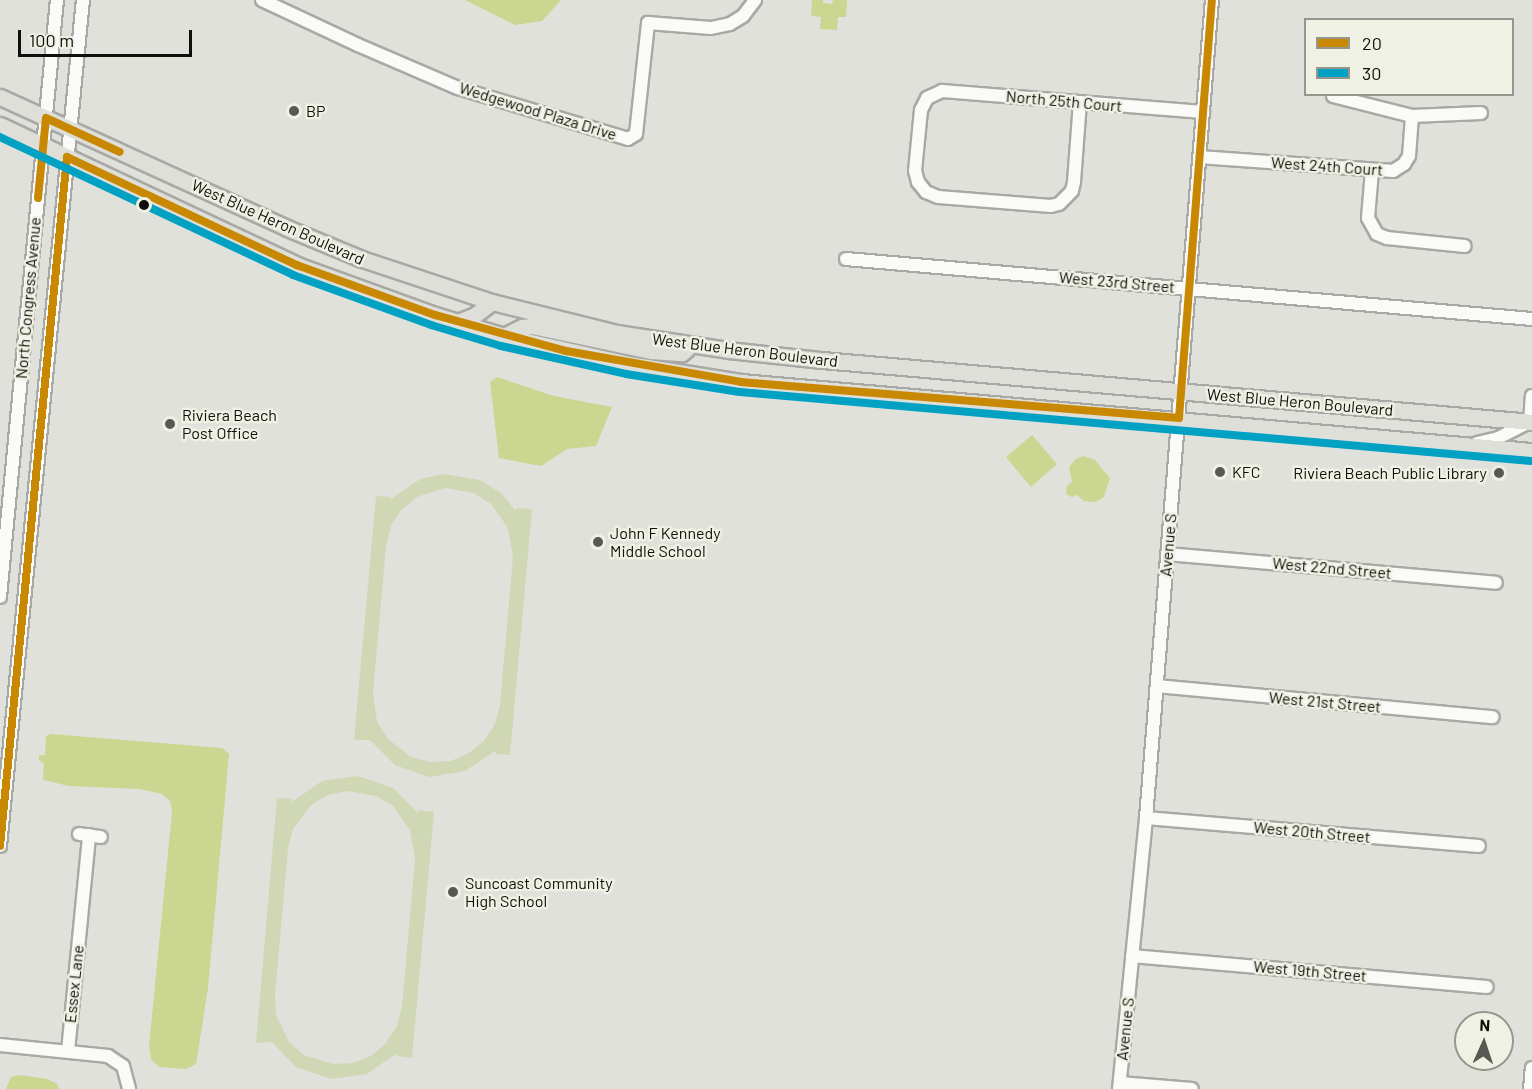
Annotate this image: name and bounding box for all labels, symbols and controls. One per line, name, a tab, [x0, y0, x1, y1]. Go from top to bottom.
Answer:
scale bar	[21, 18, 195, 56]
legend	[1304, 18, 1514, 96]
text: 100 m	[29, 29, 74, 51]
text: 20	[1362, 32, 1382, 54]
text: 30	[1362, 62, 1381, 84]
street label: Wedgewood Plaza Drive	[457, 78, 619, 144]
street label: North 25th Court	[1005, 86, 1123, 116]
place label: BP	[306, 101, 326, 121]
marker: BP	[287, 104, 301, 118]
street label: West 24th Court	[1270, 153, 1384, 179]
street label: West Blue Heron Boulevard	[189, 175, 367, 269]
unlabelled marker	[138, 199, 150, 211]
street label: North Congress Avenue	[11, 216, 45, 380]
street label: West 23rd Street	[1058, 267, 1176, 297]
street label: West Blue Heron Boulevard	[651, 329, 839, 371]
street label: West Blue Heron Boulevard	[1206, 384, 1394, 420]
place label: Riviera Beach Post Office	[182, 405, 277, 443]
marker: Riviera Beach Post Office	[163, 417, 177, 431]
place label: KFC	[1232, 462, 1261, 482]
place label: Riviera Beach Public Library	[1293, 463, 1487, 483]
marker: KFC	[1213, 465, 1227, 479]
marker: Riviera Beach Public Library	[1492, 466, 1506, 480]
street label: Avenue S	[1156, 513, 1180, 577]
place label: John F Kennedy Middle School	[610, 523, 721, 561]
marker: John F Kennedy Middle School	[591, 535, 605, 549]
street label: West 22nd Street	[1272, 553, 1392, 583]
street label: West 21st Street	[1268, 688, 1382, 716]
street label: West 20th Street	[1253, 817, 1371, 847]
place label: Suncoast Community High School	[465, 873, 613, 911]
marker: Suncoast Community High School	[446, 885, 460, 899]
street label: Essex Lane	[60, 944, 88, 1024]
street label: West 19th Street	[1253, 956, 1367, 986]
street label: Avenue S	[1112, 996, 1138, 1062]
north arrow	[1454, 1011, 1514, 1071]
text: N	[1479, 1015, 1491, 1034]

